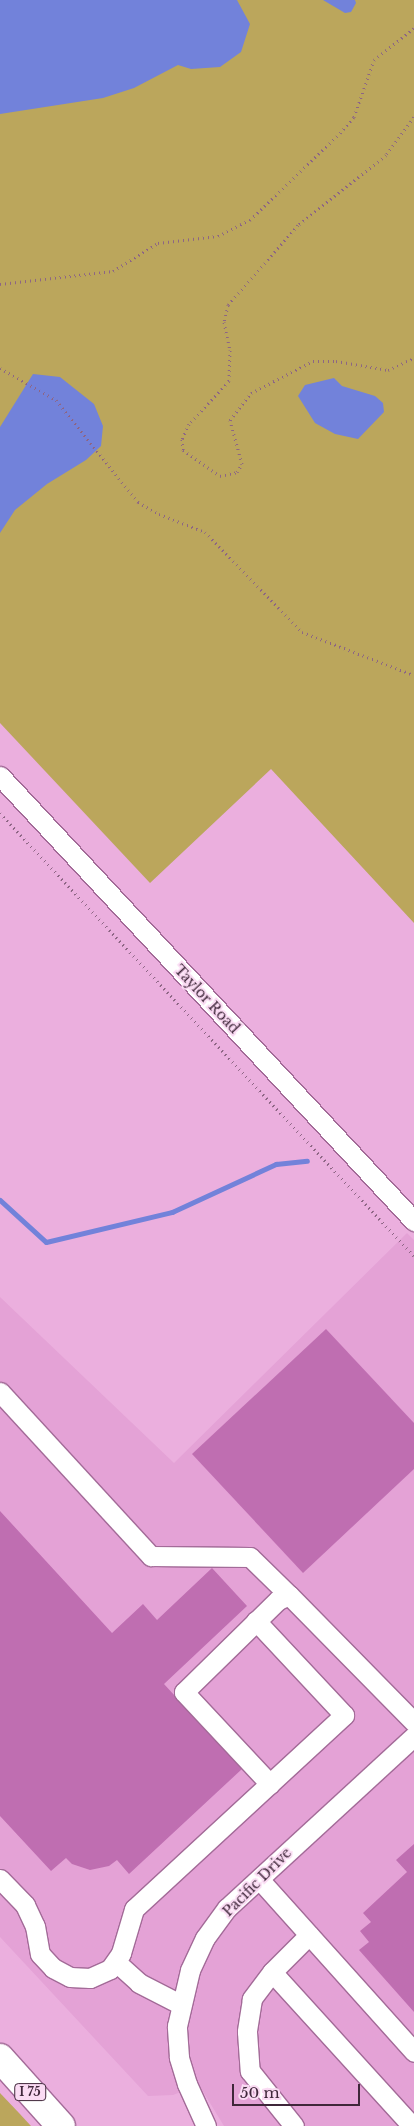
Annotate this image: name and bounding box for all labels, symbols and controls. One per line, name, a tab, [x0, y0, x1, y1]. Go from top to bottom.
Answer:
street label: Taylor Road	[171, 961, 243, 1037]
street label: Pacific Drive	[219, 1844, 295, 1920]
scale bar	[234, 2074, 362, 2106]
road number: I 75	[14, 2082, 46, 2102]
text: 50 m	[240, 2083, 280, 2102]

